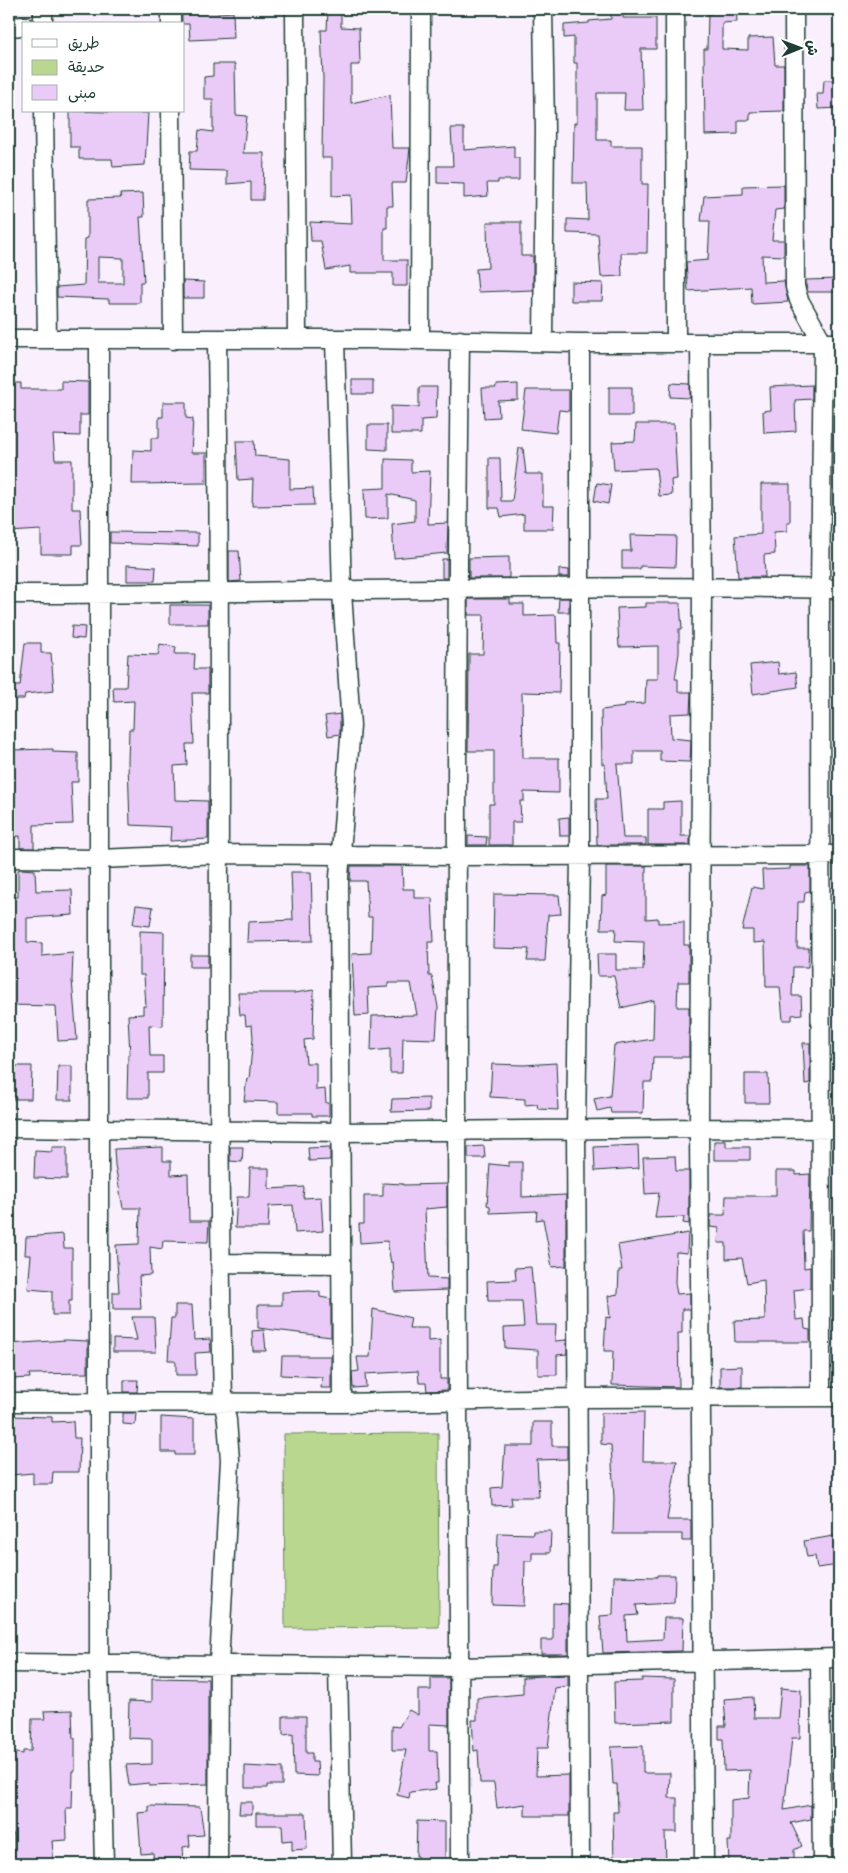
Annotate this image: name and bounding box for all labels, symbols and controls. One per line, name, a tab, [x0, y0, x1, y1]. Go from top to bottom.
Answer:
legend	[22, 22, 185, 112]
north arrow	[776, 22, 826, 72]
text: طريق	[68, 34, 100, 53]
text: ش	[804, 40, 821, 56]
text: حديقة	[68, 58, 105, 77]
text: مبنى	[68, 84, 96, 103]

